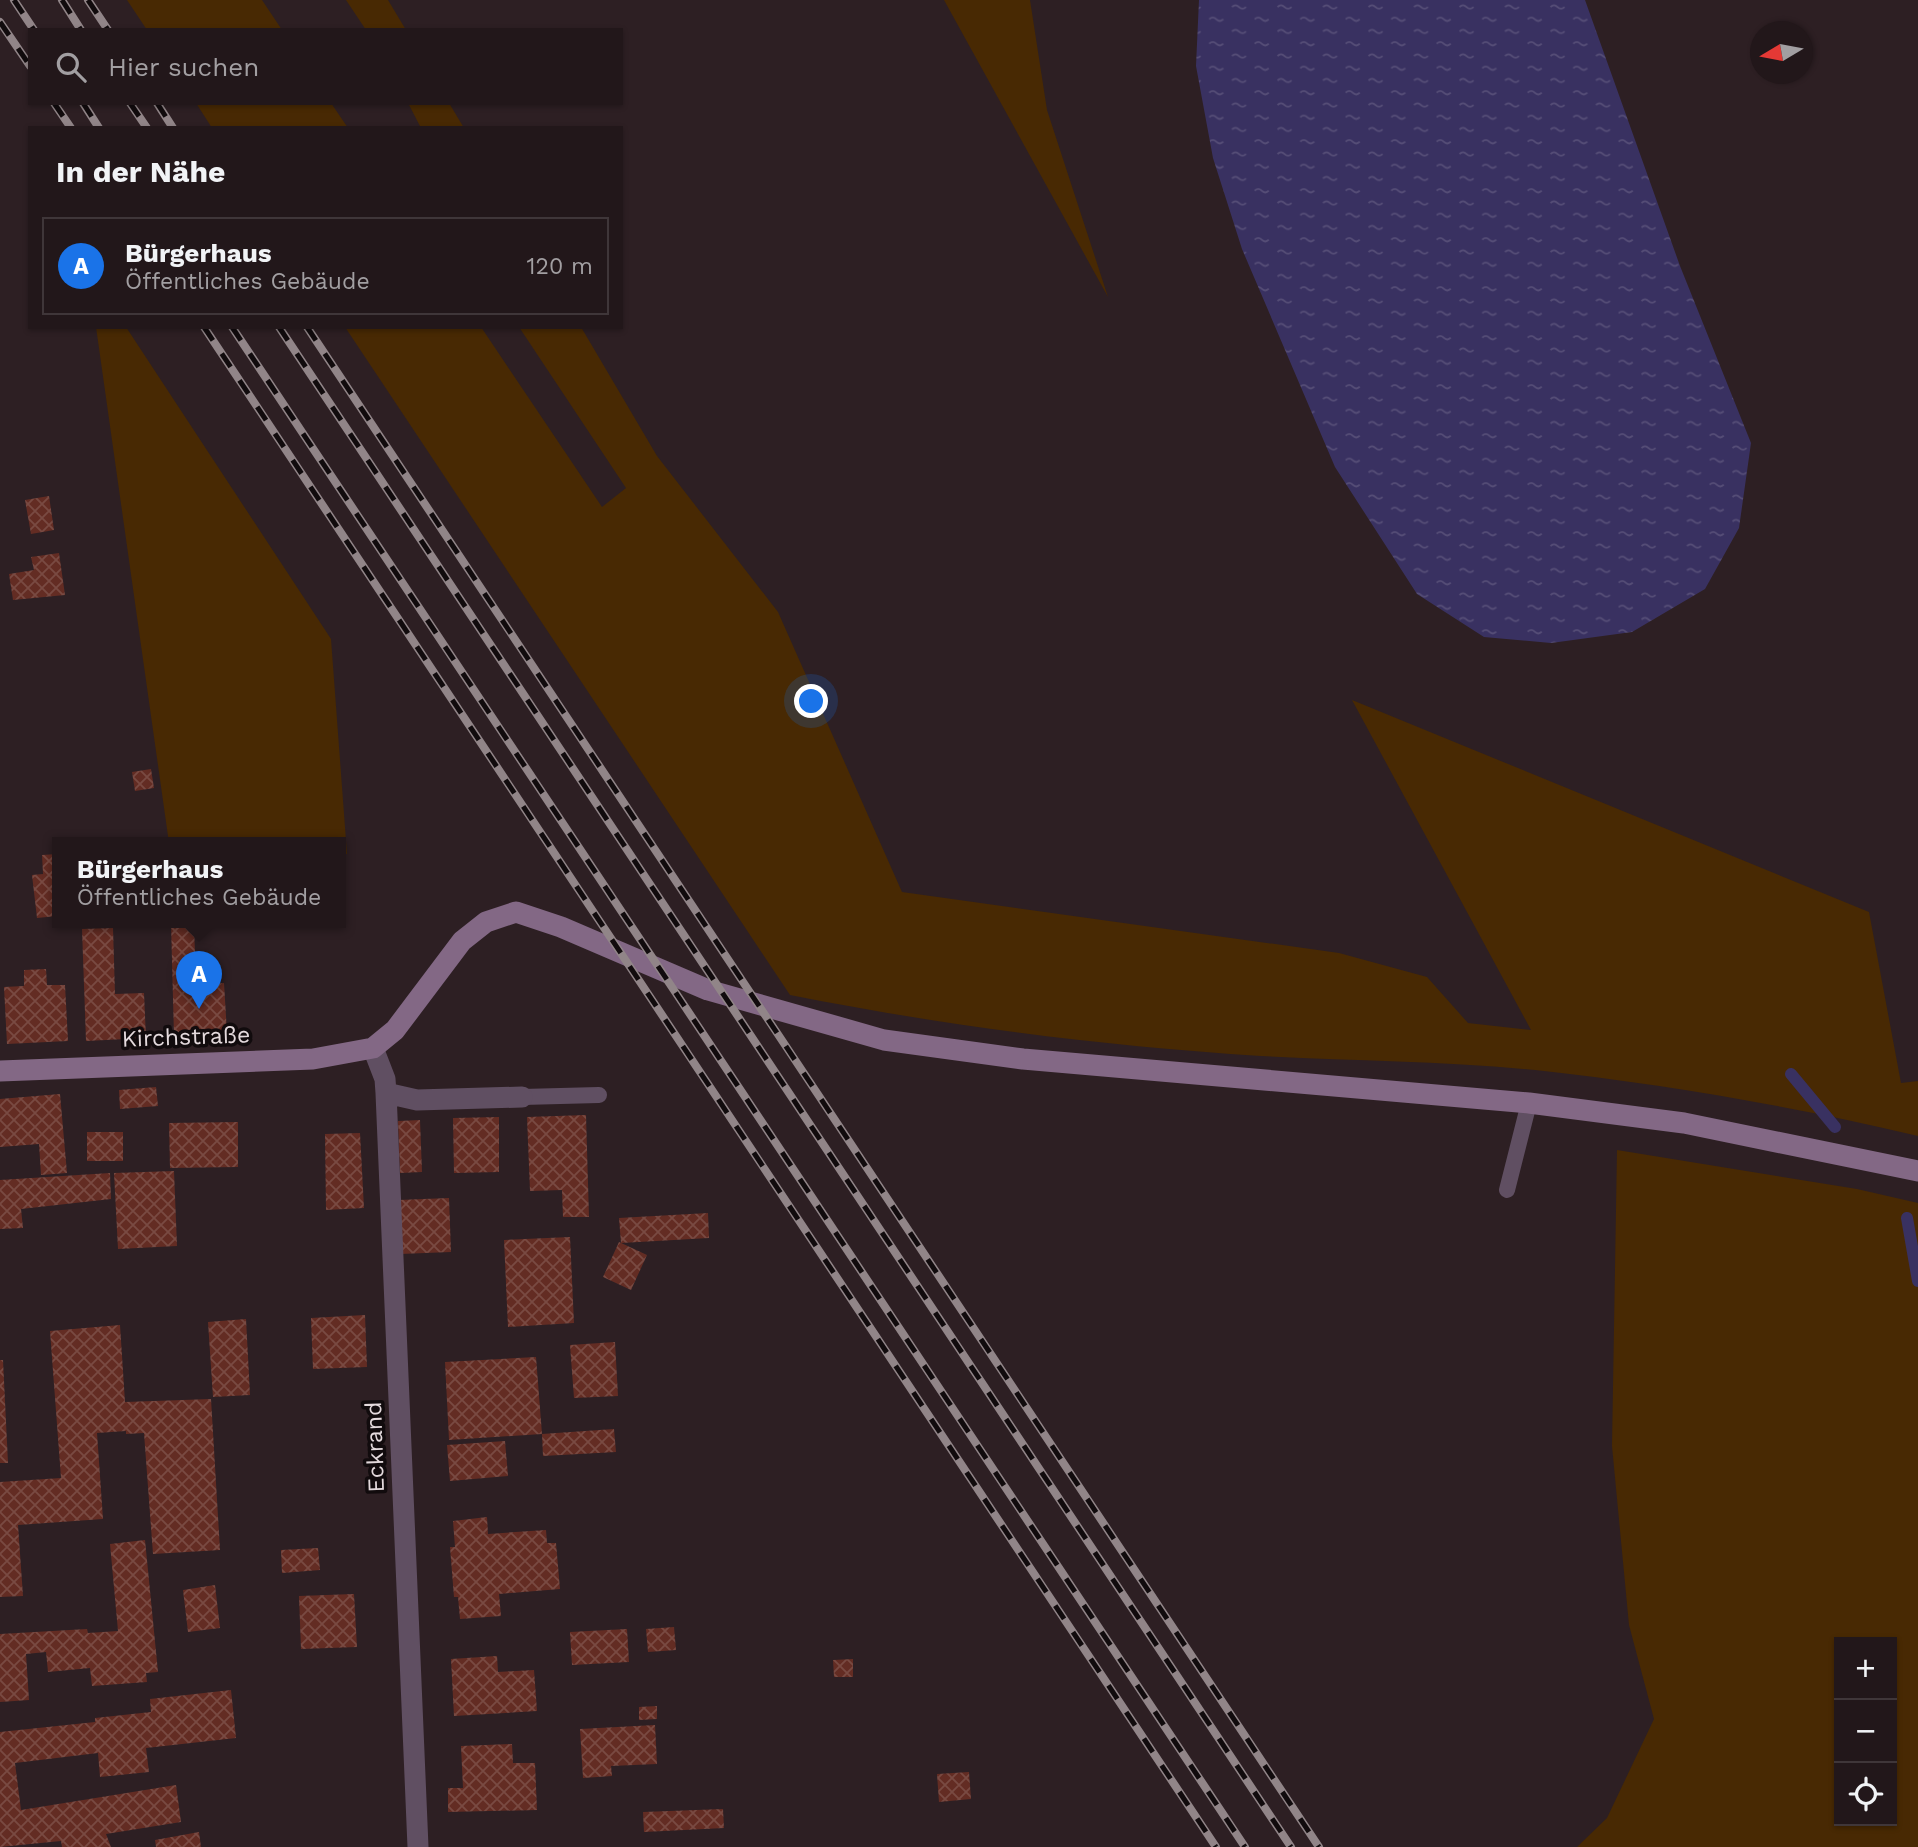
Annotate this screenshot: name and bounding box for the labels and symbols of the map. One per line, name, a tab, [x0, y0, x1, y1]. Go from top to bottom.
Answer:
north arrow	[1750, 21, 1813, 84]
your location	[794, 684, 828, 718]
pin: A	[176, 951, 222, 1009]
street label: Kirchstraße	[121, 1021, 251, 1053]
street label: Eckrand	[360, 1401, 390, 1493]

